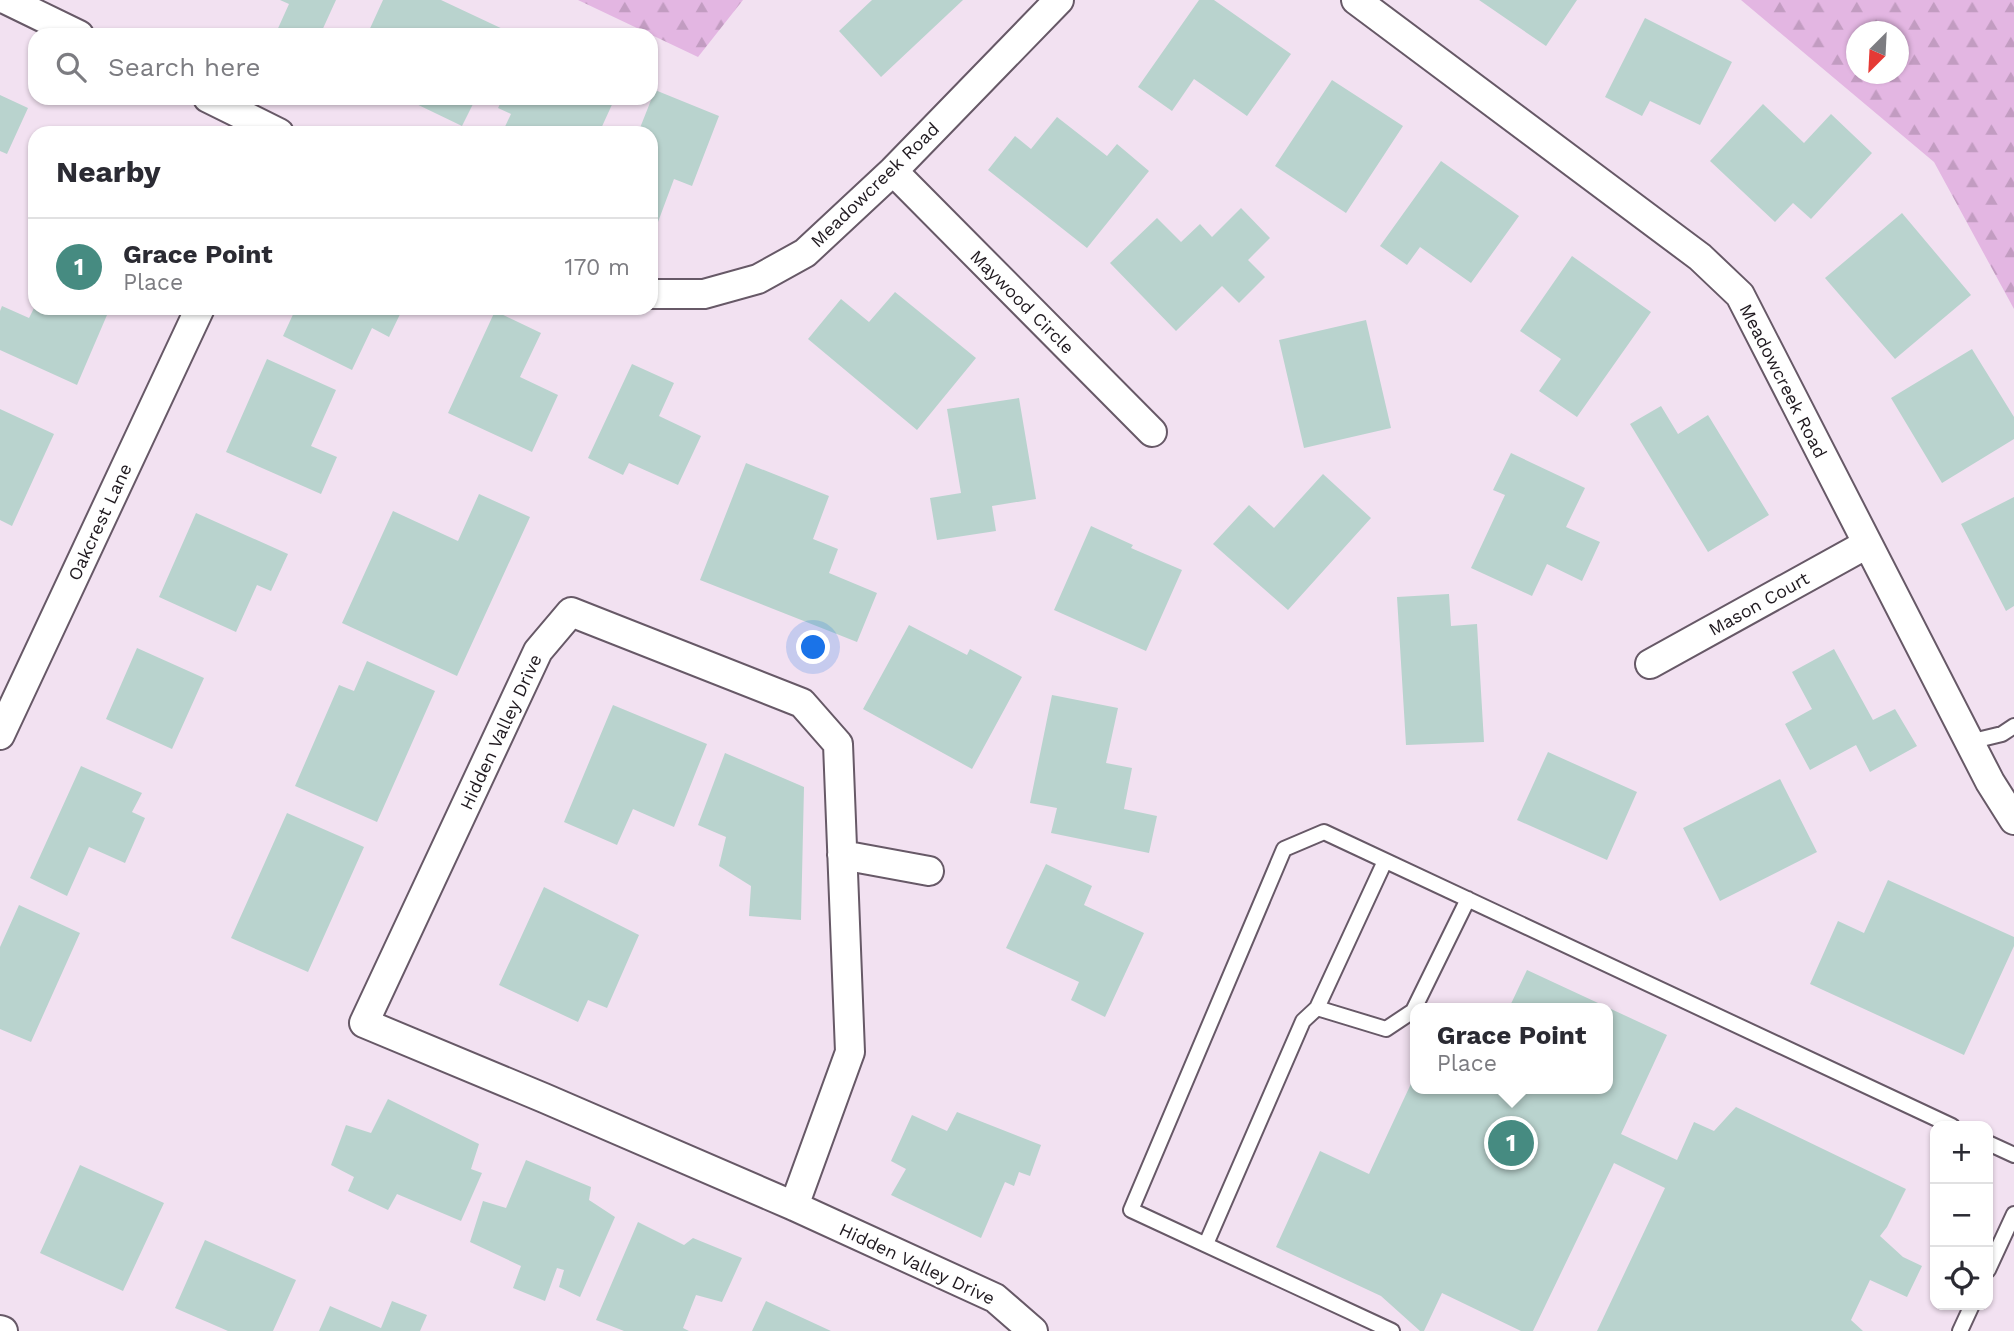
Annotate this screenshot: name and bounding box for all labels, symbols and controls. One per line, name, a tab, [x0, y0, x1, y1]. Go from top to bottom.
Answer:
north arrow	[1846, 21, 1909, 84]
search box	[28, 28, 658, 105]
icon: search	[52, 48, 90, 86]
text: Search here	[108, 52, 260, 82]
street label: Meadowcreek Road	[806, 118, 943, 251]
text: Nearby	[56, 154, 161, 189]
text: Grace Point	[123, 239, 273, 269]
street label: Maywood Circle	[966, 245, 1079, 358]
text: 1	[74, 254, 84, 281]
text: 170 m	[565, 254, 630, 281]
text: Place	[123, 269, 183, 296]
street label: Meadowcreek Road	[1735, 300, 1831, 461]
street label: Oakcrest Lane	[63, 460, 136, 584]
street label: Mason Court	[1705, 567, 1813, 640]
your location	[796, 630, 830, 664]
street label: Hidden Valley Drive	[455, 651, 546, 813]
popup	[1410, 1003, 1613, 1094]
text: Grace Point	[1437, 1020, 1586, 1050]
text: Place	[1437, 1050, 1497, 1077]
pin: 1	[1488, 1117, 1534, 1169]
map controls	[1930, 1121, 1993, 1310]
button: +	[1930, 1121, 1993, 1184]
button: −	[1930, 1184, 1993, 1247]
street label: Hidden Valley Drive	[836, 1218, 998, 1309]
button: locate	[1930, 1247, 1993, 1310]

